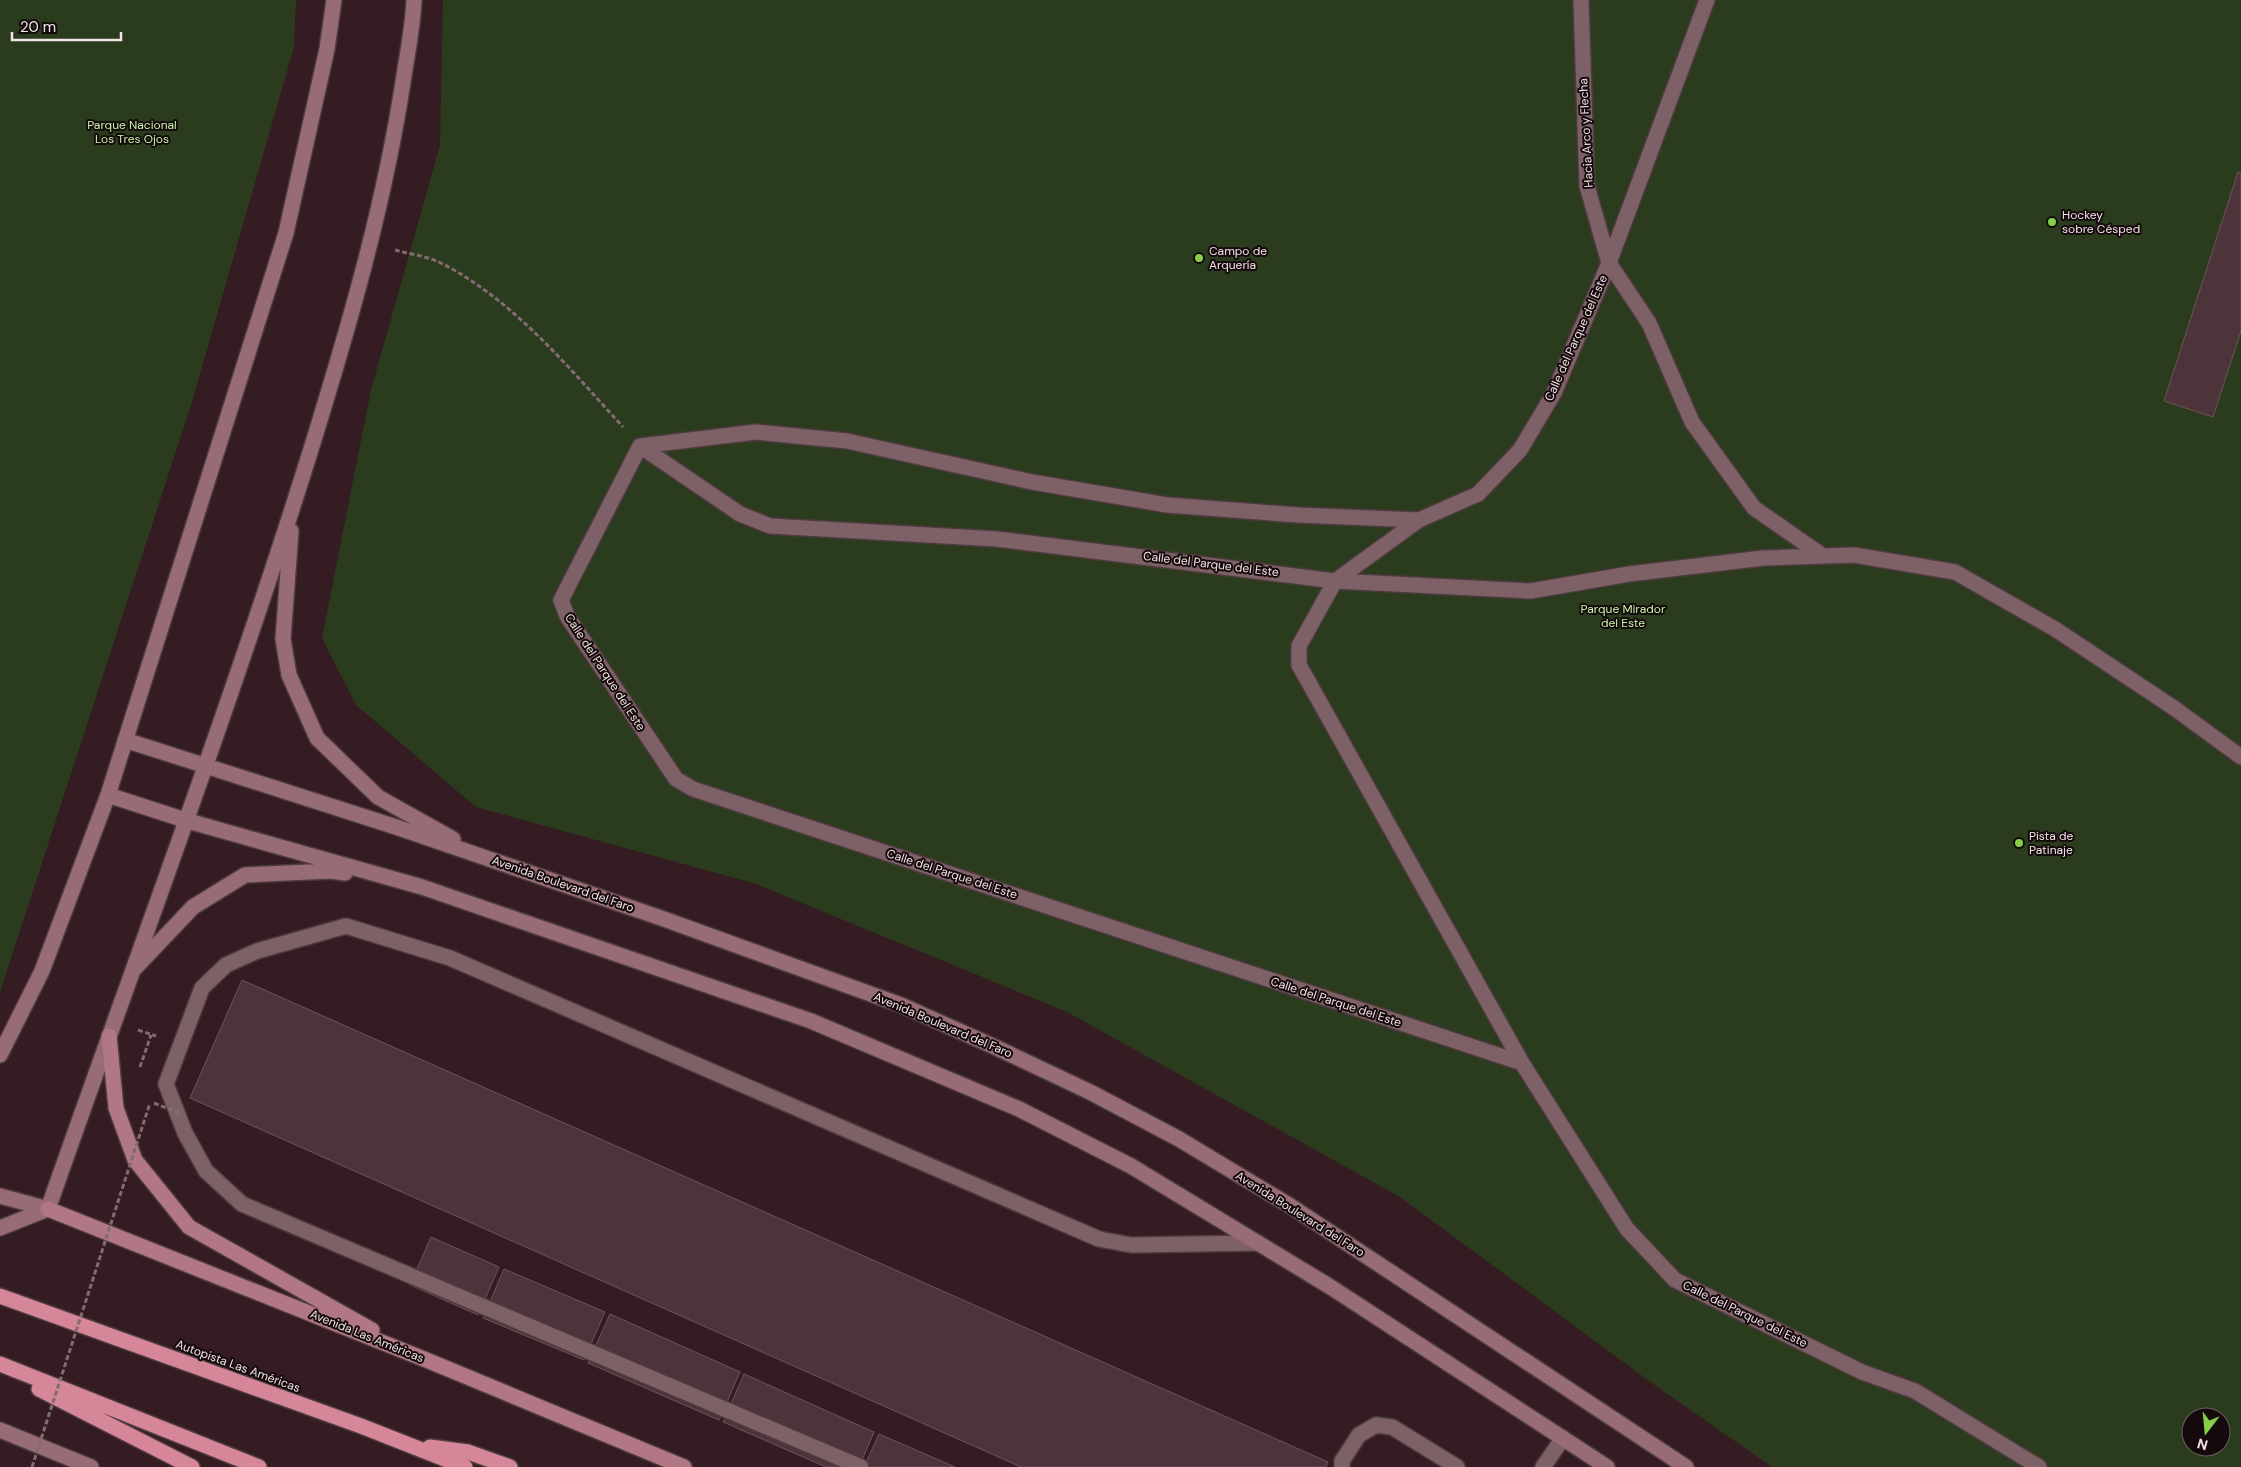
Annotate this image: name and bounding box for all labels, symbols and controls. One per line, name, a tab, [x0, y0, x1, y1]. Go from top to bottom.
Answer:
scale bar	[12, 10, 121, 42]
text: 20 m	[20, 17, 56, 37]
street label: Hacia Arco y Flecha	[1575, 78, 1597, 188]
park label: Parque Nacional Los Tres Ojos	[87, 117, 177, 147]
place label: Hockey sobre Césped	[2062, 207, 2140, 237]
marker: Hockey sobre Césped	[2046, 216, 2058, 228]
place label: Campo de Arquería	[1209, 243, 1267, 273]
marker: Campo de Arquería	[1193, 252, 1205, 264]
street label: Calle del Parque del Este	[1541, 272, 1611, 404]
street label: Calle del Parque del Este	[1142, 548, 1280, 580]
park label: Parque Mirador del Este	[1581, 601, 1666, 631]
street label: Calle del Parque del Este	[561, 610, 649, 734]
place label: Pista de Patinaje	[2029, 828, 2074, 858]
marker: Pista de Patinaje	[2013, 837, 2025, 849]
street label: Calle del Parque del Este	[885, 845, 1020, 903]
street label: Avenida Boulevard del Faro	[490, 852, 636, 916]
street label: Calle del Parque del Este	[1269, 973, 1404, 1031]
street label: Avenida Boulevard del Faro	[871, 988, 1015, 1062]
street label: Avenida Boulevard del Faro	[1232, 1168, 1368, 1260]
street label: Calle del Parque del Este	[1680, 1277, 1810, 1351]
street label: Avenida Las Américas	[308, 1306, 426, 1366]
street label: Autopista Las Américas	[174, 1336, 302, 1396]
north arrow	[2181, 1407, 2231, 1457]
text: N	[2195, 1434, 2210, 1455]

